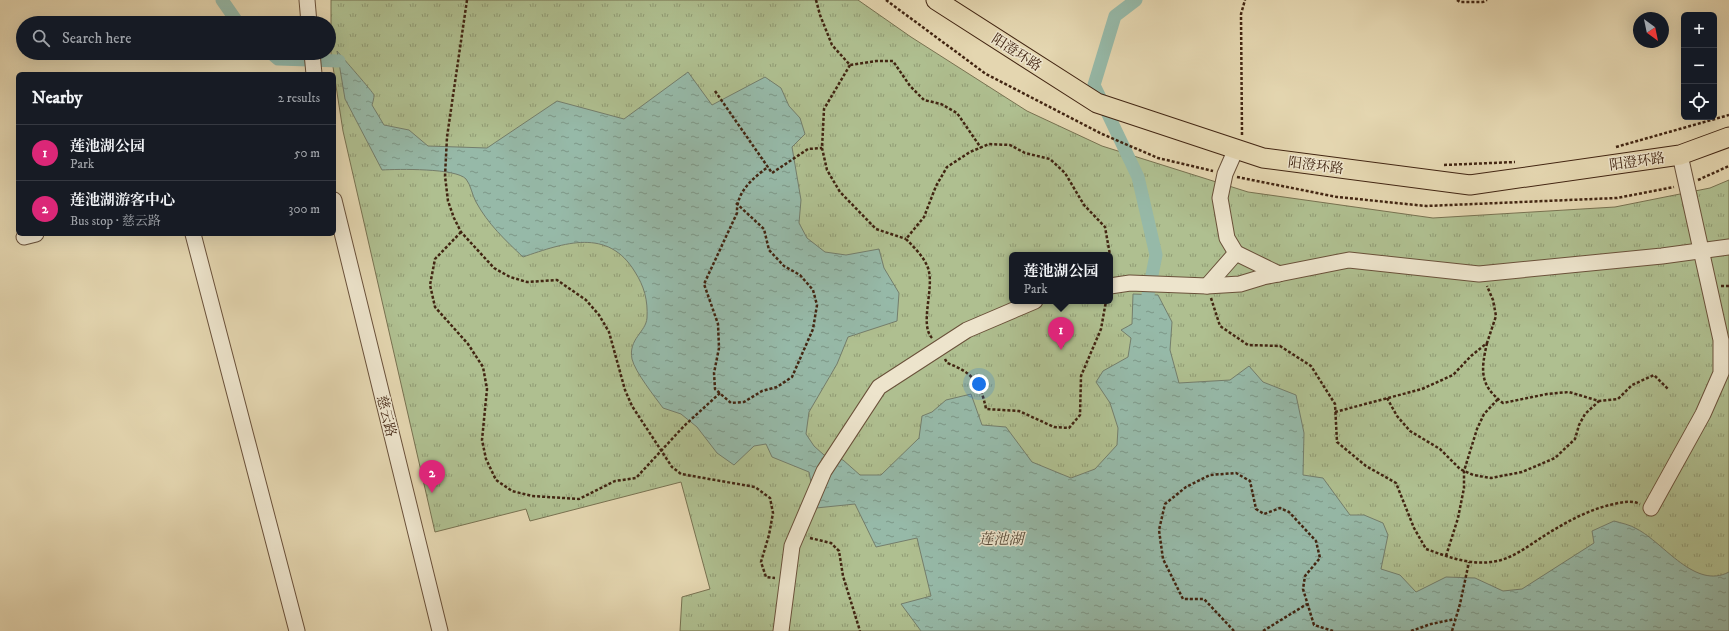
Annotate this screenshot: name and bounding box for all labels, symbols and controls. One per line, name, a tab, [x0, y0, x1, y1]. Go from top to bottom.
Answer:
north arrow	[1633, 12, 1669, 48]
map controls	[1681, 12, 1717, 120]
button: +	[1681, 12, 1717, 48]
search box	[16, 16, 336, 60]
icon: search	[30, 27, 52, 49]
text: Search here	[62, 29, 131, 48]
street label: 阳澄环路	[988, 30, 1045, 76]
button: −	[1681, 48, 1717, 84]
button: locate	[1681, 84, 1717, 120]
text: Nearby	[32, 87, 82, 109]
text: 2 results	[278, 90, 320, 106]
text: 莲池湖公园	[70, 137, 145, 156]
text: 1	[43, 145, 47, 161]
text: 50 m	[294, 145, 320, 161]
street label: 阳澄环路	[1608, 149, 1666, 175]
street label: 阳澄环路	[1287, 154, 1345, 178]
text: Park	[70, 156, 94, 172]
text: 莲池湖游客中心	[70, 191, 175, 210]
text: 2	[42, 201, 48, 217]
text: 300 m	[289, 201, 320, 217]
text: Bus stop · 慈云路	[70, 213, 161, 229]
popup	[1009, 252, 1113, 304]
text: 莲池湖公园	[1023, 262, 1099, 281]
text: Park	[1023, 281, 1048, 297]
pin: 1	[1048, 317, 1074, 350]
your location	[969, 374, 989, 394]
street label: 慈云路	[372, 394, 400, 439]
pin: 2	[419, 460, 445, 493]
water label: 莲池湖	[978, 530, 1026, 549]

